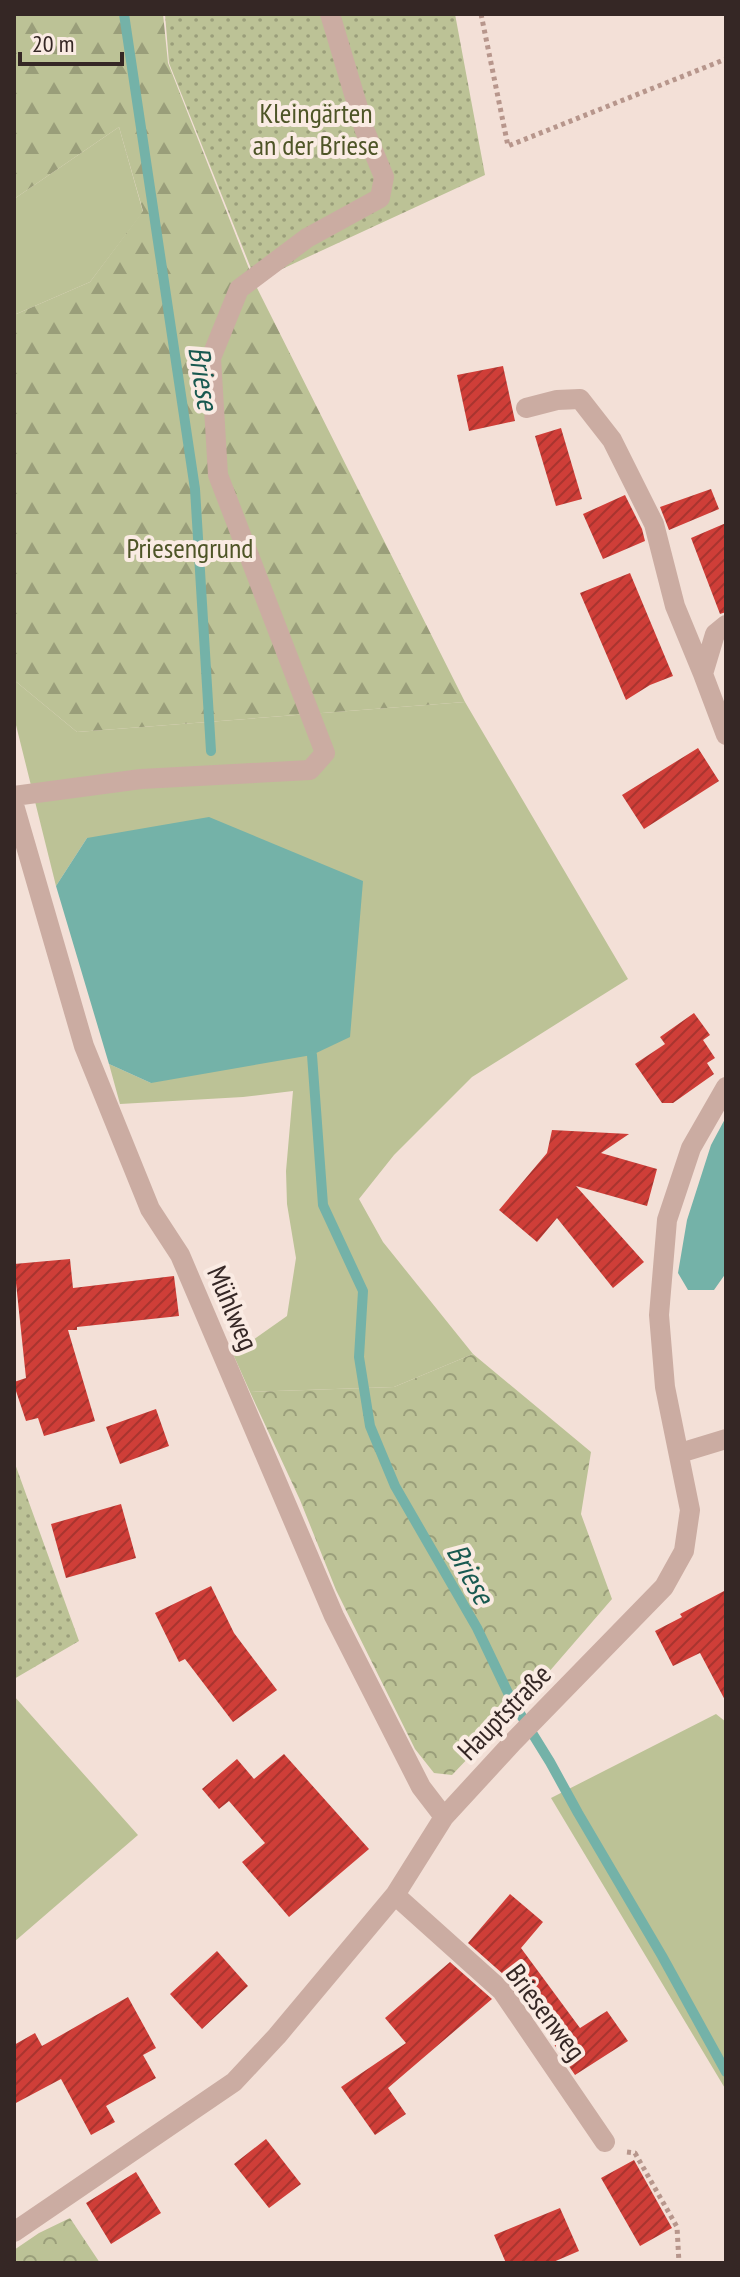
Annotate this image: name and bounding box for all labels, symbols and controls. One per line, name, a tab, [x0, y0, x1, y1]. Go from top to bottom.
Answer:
scale bar	[20, 16, 122, 66]
text: 20 m	[32, 28, 74, 59]
park label: Kleingärten an der Briese	[253, 94, 379, 163]
water label: Briese	[180, 343, 229, 414]
park label: Priesengrund	[127, 529, 253, 566]
street label: Mühlweg	[199, 1260, 268, 1356]
water label: Briese	[439, 1536, 505, 1612]
street label: Hauptstraße	[449, 1656, 558, 1767]
street label: Briesenweg	[498, 1956, 595, 2067]

